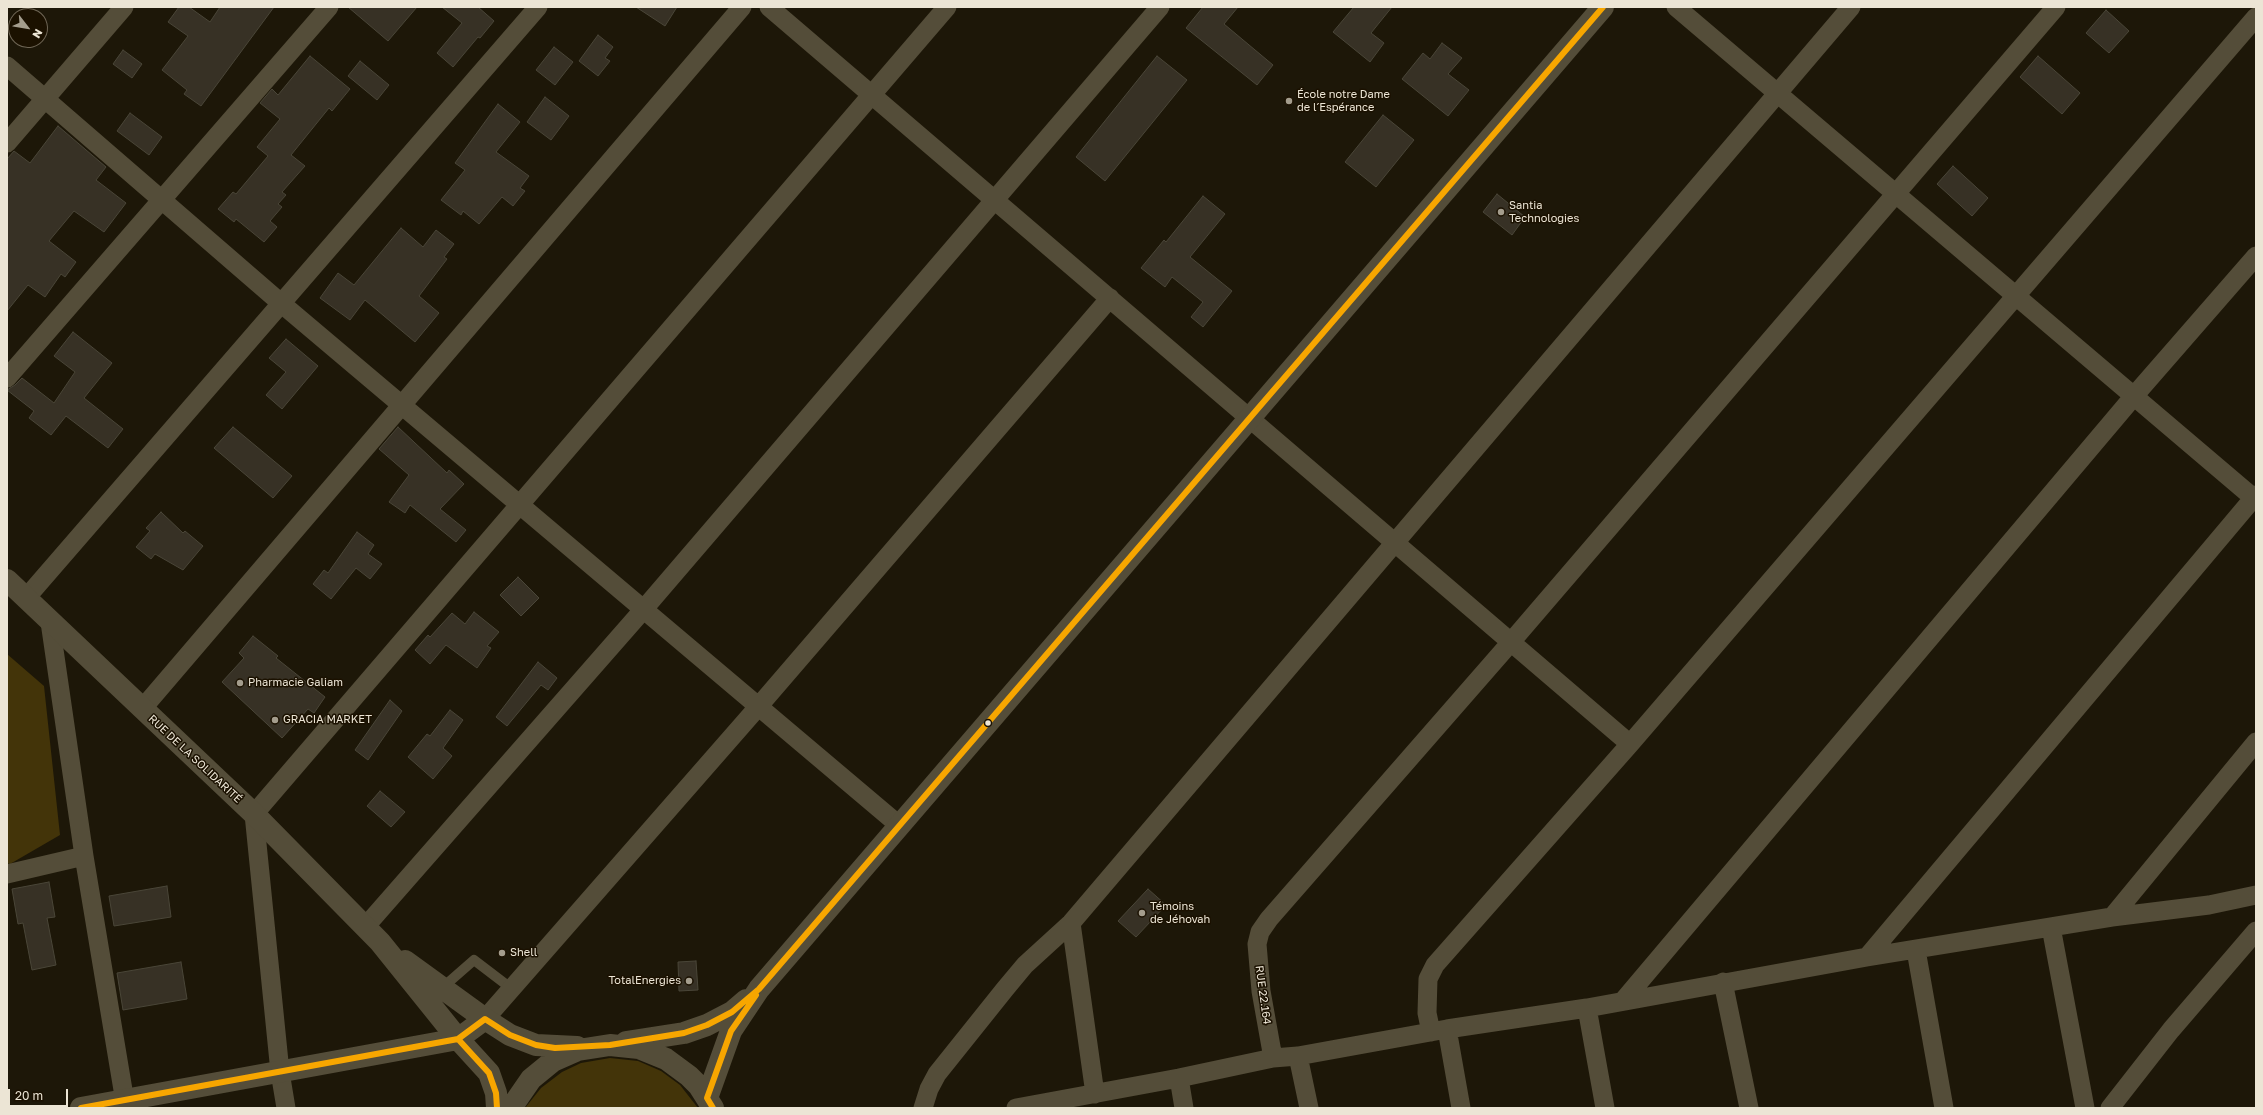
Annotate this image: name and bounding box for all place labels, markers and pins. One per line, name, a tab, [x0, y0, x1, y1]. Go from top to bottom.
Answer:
place label: École notre Dame de l´Espérance	[1297, 88, 1390, 114]
marker: École notre Dame de l´Espérance	[1284, 96, 1294, 106]
place label: Santia Technologies	[1509, 199, 1579, 225]
marker: Santia Technologies	[1496, 207, 1506, 217]
place label: Pharmacie Galiam	[248, 676, 343, 690]
marker: Pharmacie Galiam	[235, 678, 245, 688]
place label: GRACIA MARKET	[283, 713, 372, 727]
marker: GRACIA MARKET	[270, 715, 280, 725]
unlabelled marker	[983, 718, 993, 728]
place label: Témoins de Jéhovah	[1150, 900, 1210, 926]
marker: Témoins de Jéhovah	[1137, 908, 1147, 918]
place label: Shell	[510, 946, 537, 960]
marker: Shell	[497, 948, 507, 958]
place label: TotalEnergies	[608, 974, 681, 988]
marker: TotalEnergies	[684, 976, 694, 986]

